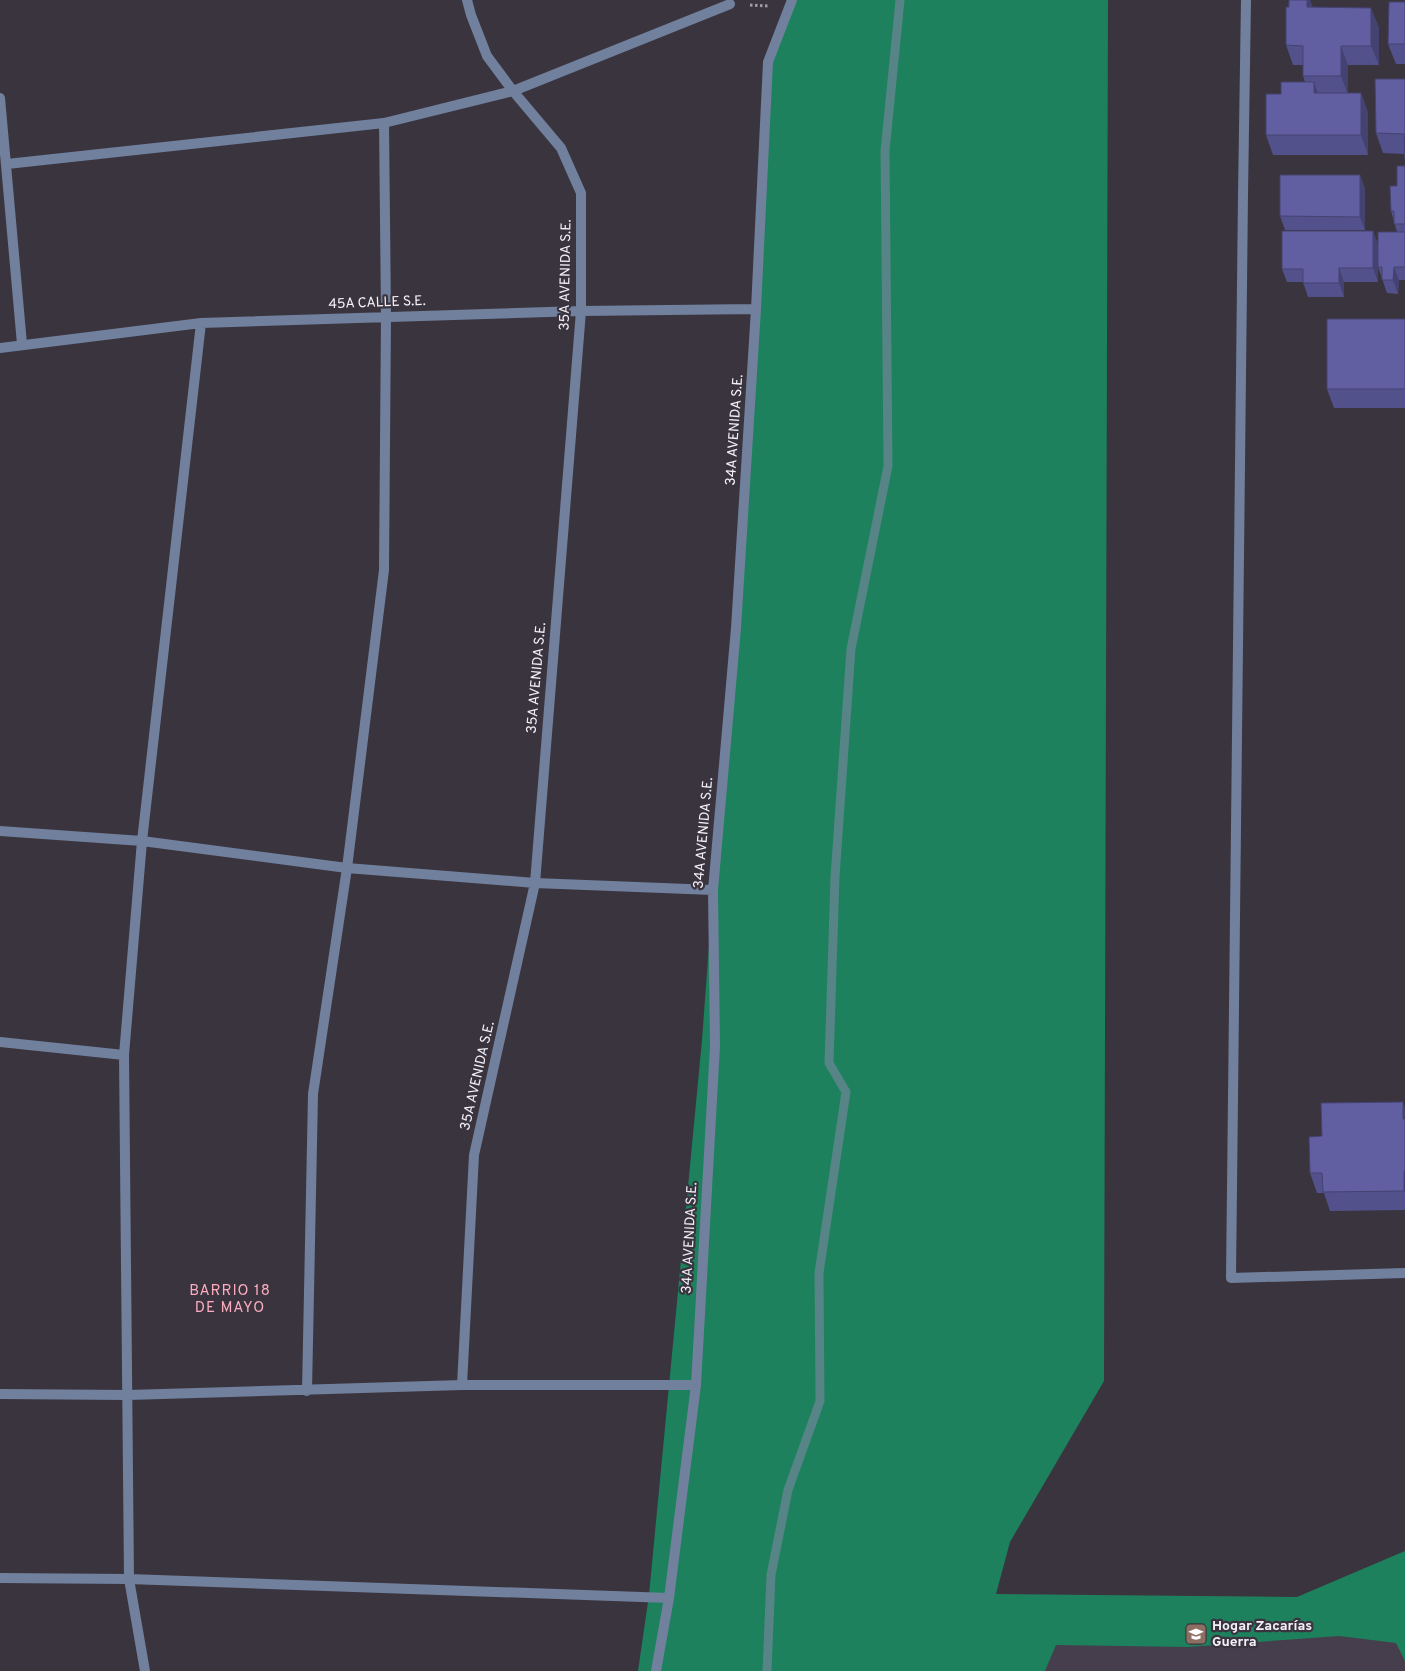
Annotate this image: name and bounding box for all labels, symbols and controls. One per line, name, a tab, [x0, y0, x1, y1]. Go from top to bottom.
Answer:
street label: 35A AVENIDA S.E.	[557, 219, 575, 331]
street label: 45A CALLE S.E.	[328, 293, 426, 313]
street label: 34A AVENIDA S.E.	[723, 374, 747, 486]
street label: 35A AVENIDA S.E.	[524, 622, 550, 734]
street label: 34A AVENIDA S.E.	[691, 777, 717, 889]
street label: 35A AVENIDA S.E.	[457, 1020, 499, 1132]
street label: 34A AVENIDA S.E.	[679, 1182, 701, 1294]
district label: BARRIO 18 DE MAYO	[189, 1282, 271, 1318]
place label: Hogar Zacarías Guerra	[1212, 1618, 1312, 1651]
school or university icon: Hogar Zacarías Guerra	[1184, 1622, 1208, 1646]

